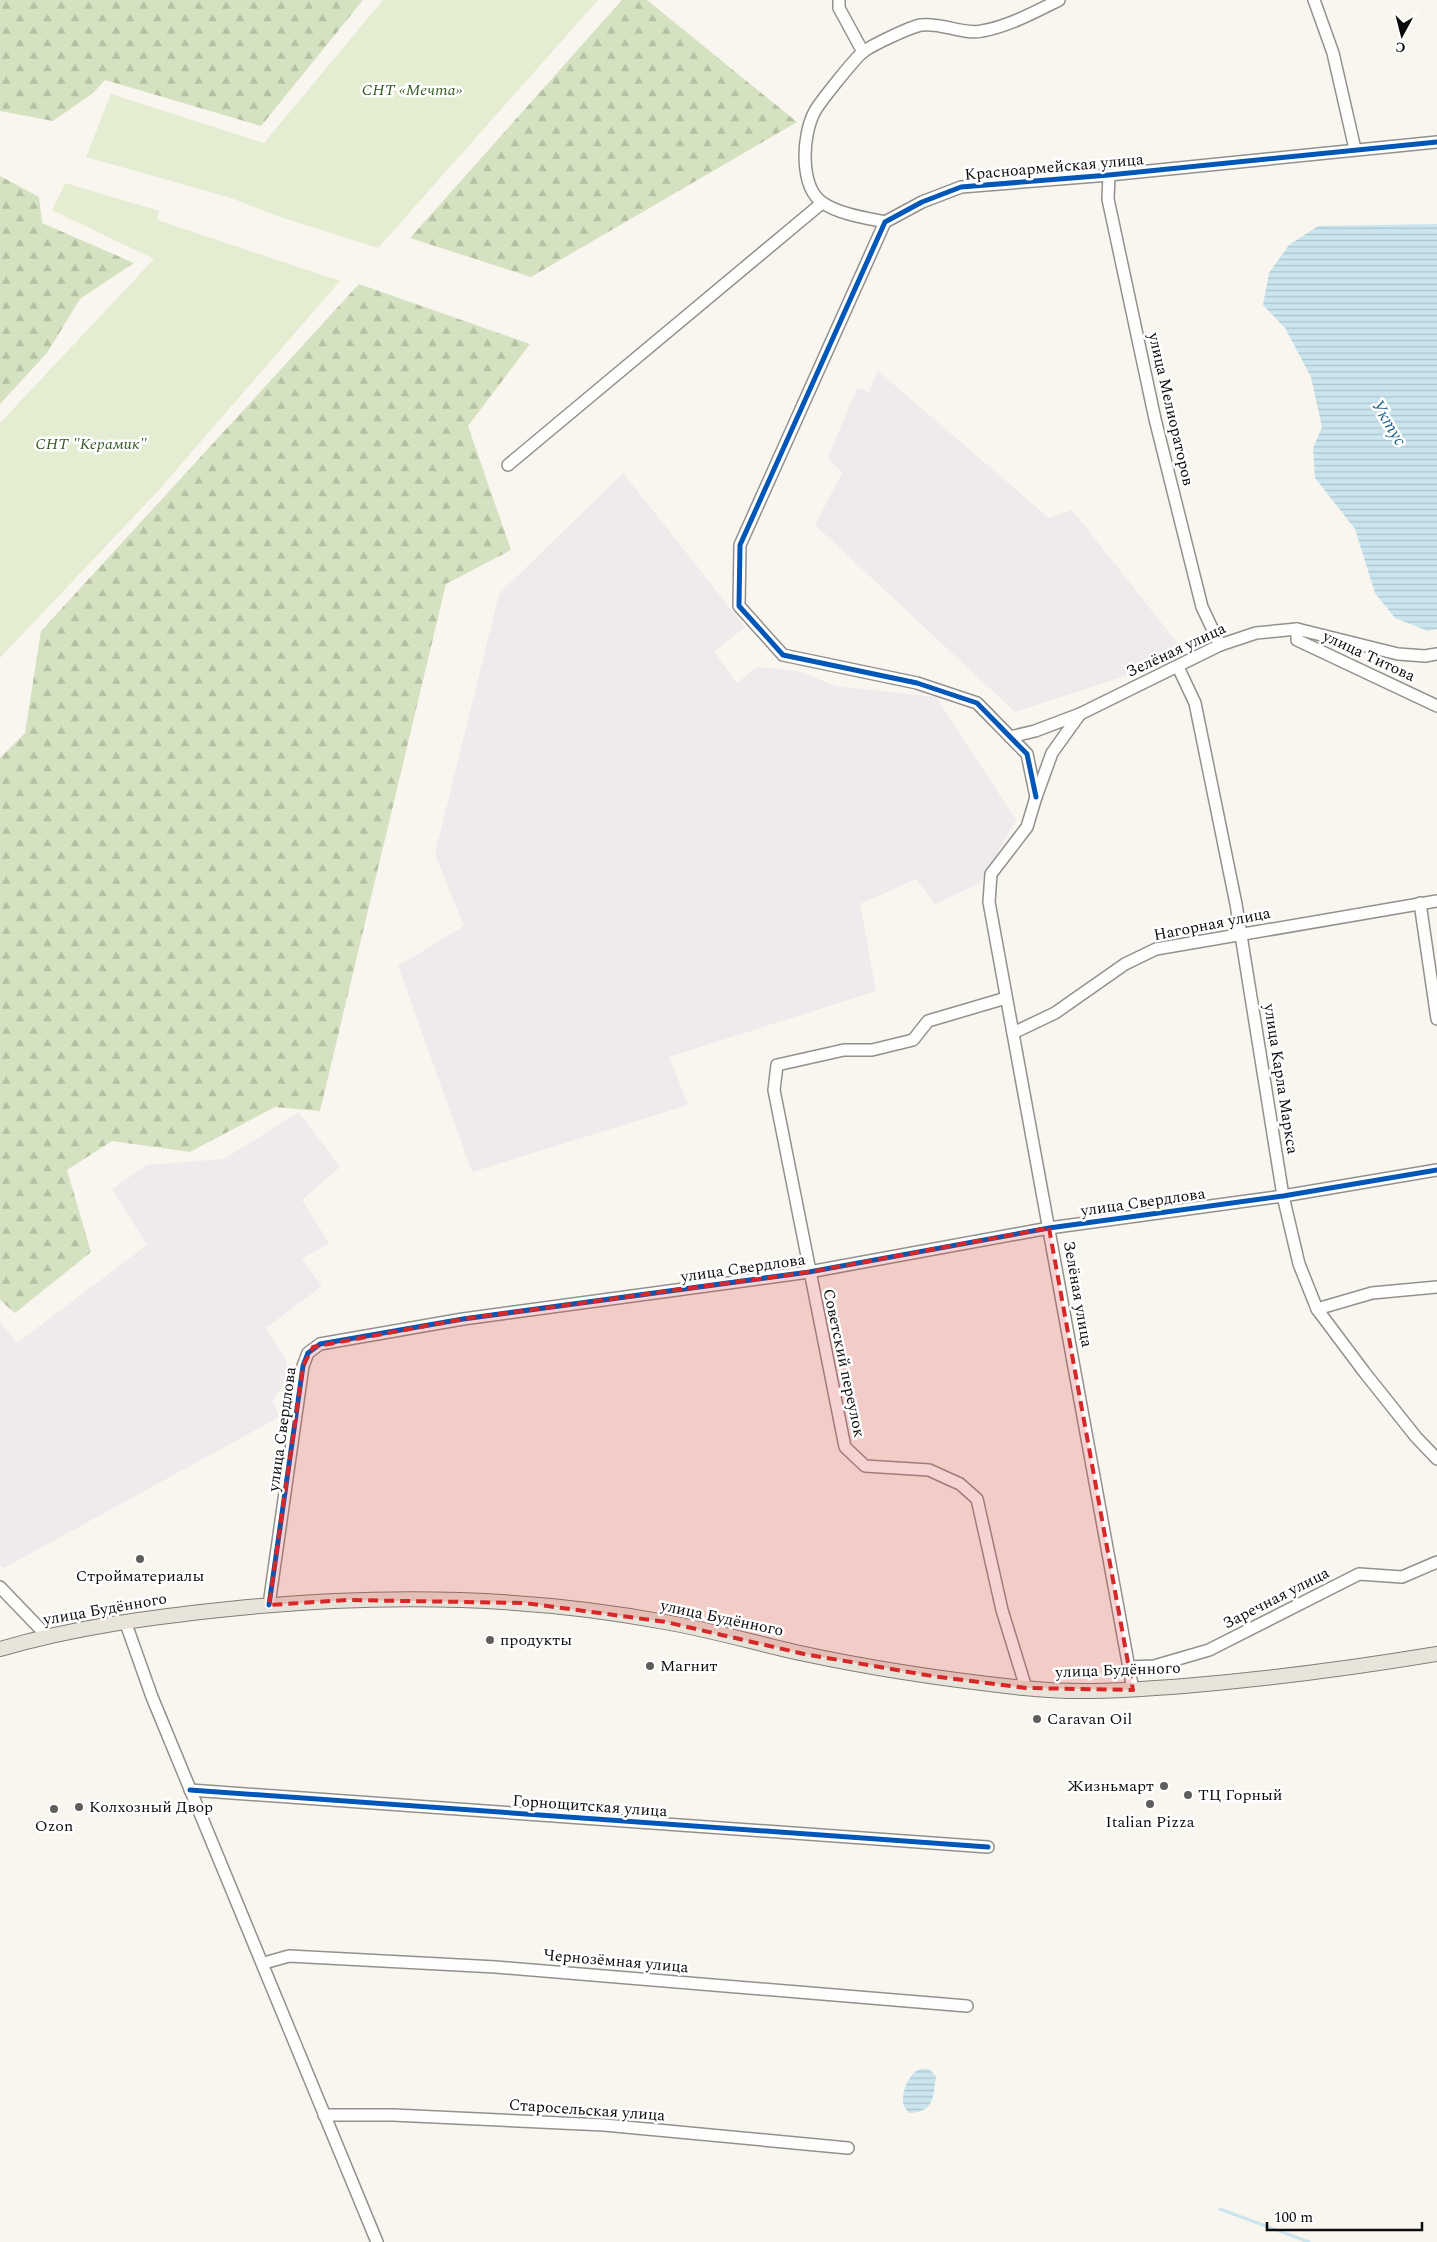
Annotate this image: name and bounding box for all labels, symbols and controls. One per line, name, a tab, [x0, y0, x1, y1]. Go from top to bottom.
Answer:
north arrow	[1377, 10, 1427, 60]
text: С	[1394, 36, 1407, 58]
park label: СНТ «Мечта»	[362, 78, 463, 102]
street label: Красноармейская улица	[963, 147, 1145, 187]
street label: улица Мелиораторов	[1141, 329, 1200, 488]
water label: Уктус	[1365, 395, 1414, 452]
park label: СНТ "Керамик"	[35, 432, 148, 456]
street label: Зелёная улица	[1122, 616, 1230, 684]
street label: улица Титова	[1318, 624, 1419, 688]
street label: Нагорная улица	[1151, 901, 1273, 947]
street label: улица Карла Маркса	[1257, 1001, 1305, 1156]
street label: улица Свердлова	[1078, 1181, 1207, 1223]
street label: Зелёная улица	[1057, 1239, 1099, 1349]
street label: улица Свердлова	[678, 1247, 807, 1289]
street label: Советский переулок	[817, 1286, 872, 1440]
street label: улица Свердлова	[261, 1365, 303, 1494]
marker: Стройматериалы	[134, 1553, 146, 1565]
street label: Заречная улица	[1219, 1561, 1334, 1635]
place label: Стройматериалы	[76, 1564, 204, 1588]
street label: улица Будённого	[40, 1586, 169, 1632]
street label: улица Будённого	[657, 1593, 786, 1643]
place label: продукты	[500, 1628, 572, 1652]
marker: продукты	[484, 1634, 496, 1646]
place label: Магнит	[660, 1654, 718, 1678]
street label: улица Будённого	[1054, 1656, 1181, 1684]
marker: Магнит	[644, 1660, 656, 1672]
place label: Caravan Oil	[1047, 1707, 1132, 1731]
marker: Caravan Oil	[1031, 1713, 1043, 1725]
place label: Жизньмарт	[1068, 1774, 1154, 1798]
marker: Жизньмарт	[1158, 1780, 1170, 1792]
place label: ТЦ Горный	[1198, 1783, 1282, 1807]
street label: Горнощитская улица	[512, 1789, 668, 1823]
marker: ТЦ Горный	[1182, 1789, 1194, 1801]
place label: Колхозный Двор	[89, 1795, 213, 1819]
marker: Italian Pizza	[1144, 1798, 1156, 1810]
marker: Колхозный Двор	[73, 1801, 85, 1813]
marker: Ozon	[48, 1803, 60, 1815]
place label: Italian Pizza	[1106, 1810, 1195, 1834]
place label: Ozon	[35, 1814, 73, 1838]
street label: Чернозёмная улица	[542, 1943, 690, 1979]
street label: Старосельская улица	[508, 2093, 666, 2127]
scale bar	[1267, 2200, 1422, 2232]
text: 100 m	[1274, 2206, 1313, 2229]

